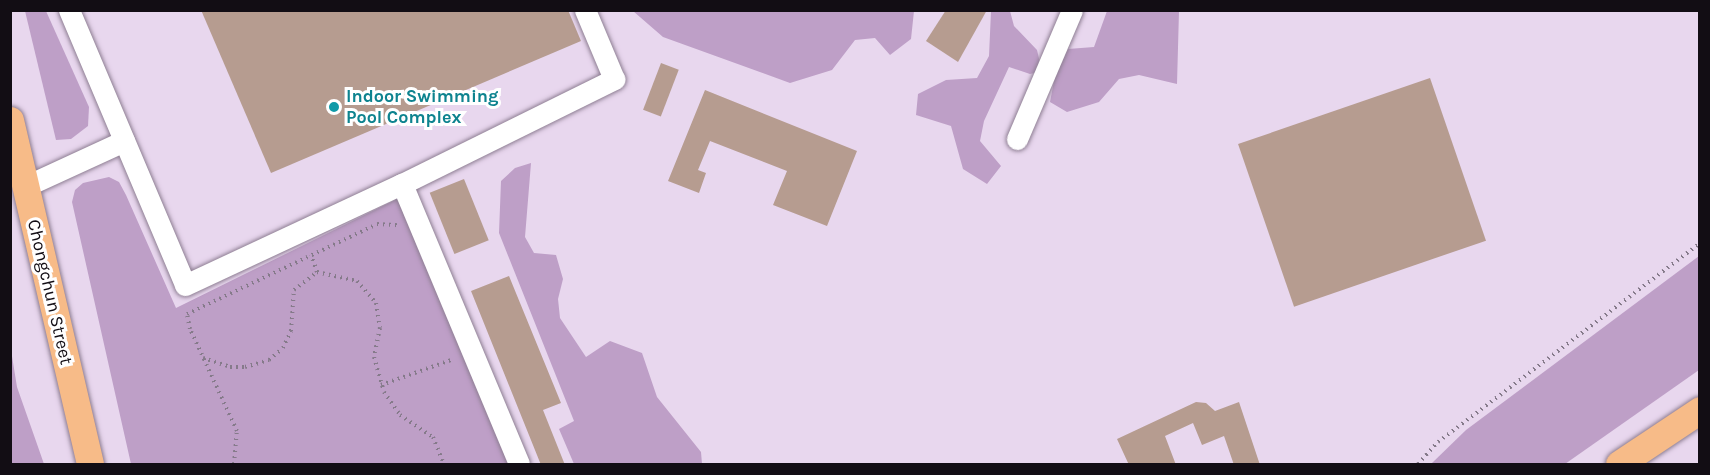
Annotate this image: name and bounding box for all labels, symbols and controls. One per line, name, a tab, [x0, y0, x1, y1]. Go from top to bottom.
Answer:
place label: Indoor Swimming Pool Complex	[346, 86, 499, 128]
marker: Indoor Swimming Pool Complex	[327, 100, 341, 114]
street label: Chongchun Street	[23, 217, 77, 367]

